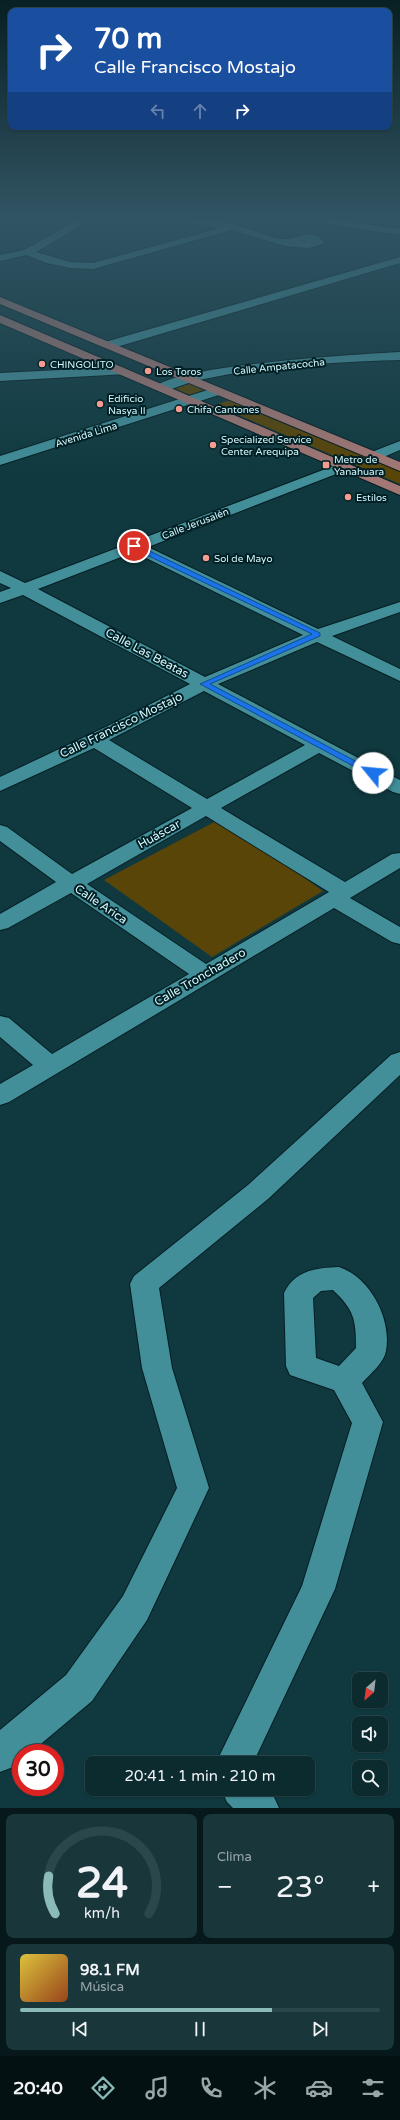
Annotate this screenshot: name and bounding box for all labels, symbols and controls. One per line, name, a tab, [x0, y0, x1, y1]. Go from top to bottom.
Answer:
text: 70 m	[94, 22, 162, 56]
icon: right	[28, 24, 80, 76]
text: Calle Francisco Mostajo	[94, 56, 296, 78]
icon: left	[147, 100, 169, 122]
icon: ahead	[189, 100, 211, 122]
icon: right	[231, 100, 253, 122]
street label: Calle Ampatacocha	[233, 356, 326, 378]
marker: CHINGOLITO	[37, 359, 47, 369]
place label: CHINGOLITO	[50, 359, 114, 371]
marker: Los Toros	[143, 366, 153, 376]
place label: Los Toros	[156, 366, 202, 378]
place label: Edificio Nasya II	[108, 393, 146, 417]
marker: Edificio Nasya II	[95, 399, 105, 409]
marker: Chifa Cantones	[174, 404, 184, 414]
place label: Chifa Cantones	[187, 404, 260, 416]
street label: Avenida Lima	[54, 420, 119, 450]
place label: Specialized Service Center Arequipa	[221, 434, 312, 458]
marker: Specialized Service Center Arequipa	[208, 440, 218, 450]
place label: Metro de Yanahuara	[334, 454, 384, 478]
marker: Metro de Yanahuara	[321, 460, 331, 470]
marker: Estilos	[343, 492, 353, 502]
place label: Estilos	[356, 492, 387, 504]
street label: Calle Jerusalén	[160, 506, 231, 542]
pin	[117, 529, 151, 563]
icon: arrive	[123, 535, 145, 557]
marker: Sol de Mayo	[201, 553, 211, 563]
place label: Sol de Mayo	[214, 553, 272, 565]
street label: Calle Las Beatas	[103, 625, 191, 681]
street label: Calle Francisco Mostajo	[57, 689, 185, 761]
position arrow	[352, 752, 394, 794]
street label: Huáscar	[135, 816, 183, 851]
street label: Calle Arica	[72, 881, 130, 927]
street label: Calle Tronchadero	[152, 945, 248, 1009]
north arrow	[352, 1672, 388, 1708]
map controls	[352, 1672, 388, 1796]
button: sound	[352, 1716, 388, 1752]
speed limit sign: 30	[12, 1744, 64, 1796]
button: search	[352, 1760, 388, 1796]
text: 20:41 · 1 min · 210 m	[125, 1767, 275, 1785]
text: Clima	[217, 1849, 252, 1865]
text: 24	[75, 1859, 128, 1909]
text: 23°	[276, 1869, 325, 1906]
text: −	[217, 1874, 233, 1900]
text: +	[368, 1874, 380, 1900]
text: km/h	[84, 1905, 119, 1922]
text: 98.1 FM	[80, 1961, 140, 1979]
text: Música	[80, 1979, 124, 1995]
icon: previous	[69, 2018, 91, 2040]
icon: pause	[189, 2018, 211, 2040]
icon: next	[309, 2018, 331, 2040]
icon: directions	[89, 2074, 117, 2102]
icon: music	[143, 2074, 171, 2102]
icon: phone	[197, 2074, 225, 2102]
icon: climate	[251, 2074, 279, 2102]
icon: car	[305, 2074, 333, 2102]
icon: filters	[359, 2074, 387, 2102]
text: 20:40	[13, 2077, 63, 2099]

